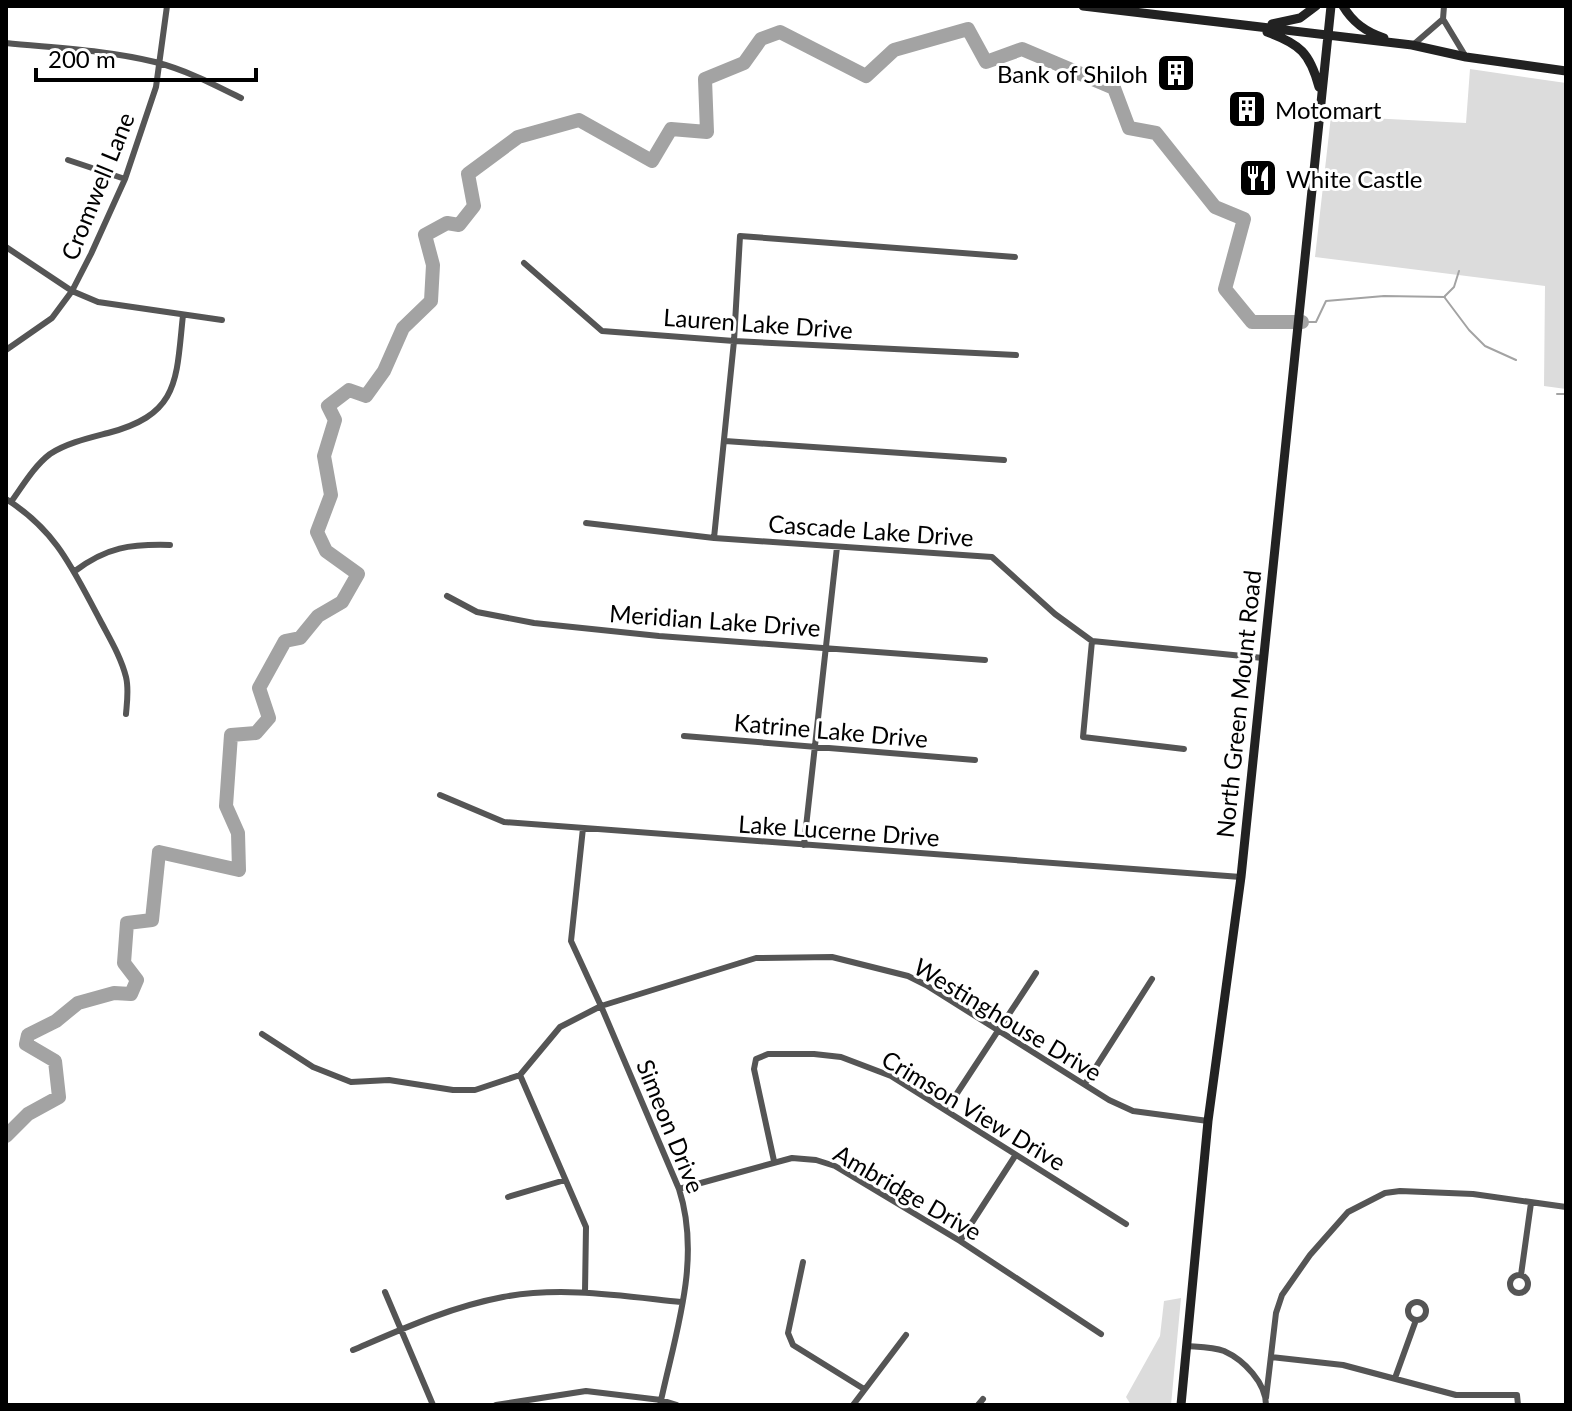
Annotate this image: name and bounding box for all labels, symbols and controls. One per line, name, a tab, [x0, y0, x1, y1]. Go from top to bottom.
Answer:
scale bar	[36, 32, 256, 82]
text: 200 m	[48, 44, 116, 73]
building icon: Bank of Shiloh	[1155, 52, 1197, 94]
place label: Bank of Shiloh	[997, 59, 1148, 88]
building icon: Motomart	[1226, 88, 1268, 130]
place label: Motomart	[1275, 95, 1382, 124]
street label: Cromwell Lane	[54, 108, 140, 264]
restaurant icon: White Castle	[1237, 157, 1279, 199]
place label: White Castle	[1286, 164, 1423, 193]
street label: Lauren Lake Drive	[662, 302, 854, 344]
street label: Cascade Lake Drive	[767, 508, 975, 552]
street label: North Green Mount Road	[1210, 569, 1266, 839]
street label: Meridian Lake Drive	[608, 598, 822, 642]
street label: Katrine Lake Drive	[733, 707, 929, 753]
street label: Lake Lucerne Drive	[737, 809, 941, 851]
street label: Westinghouse Drive	[909, 951, 1107, 1087]
street label: Crimson View Drive	[877, 1044, 1071, 1176]
street label: Simeon Drive	[631, 1055, 711, 1197]
street label: Ambridge Drive	[829, 1138, 987, 1246]

